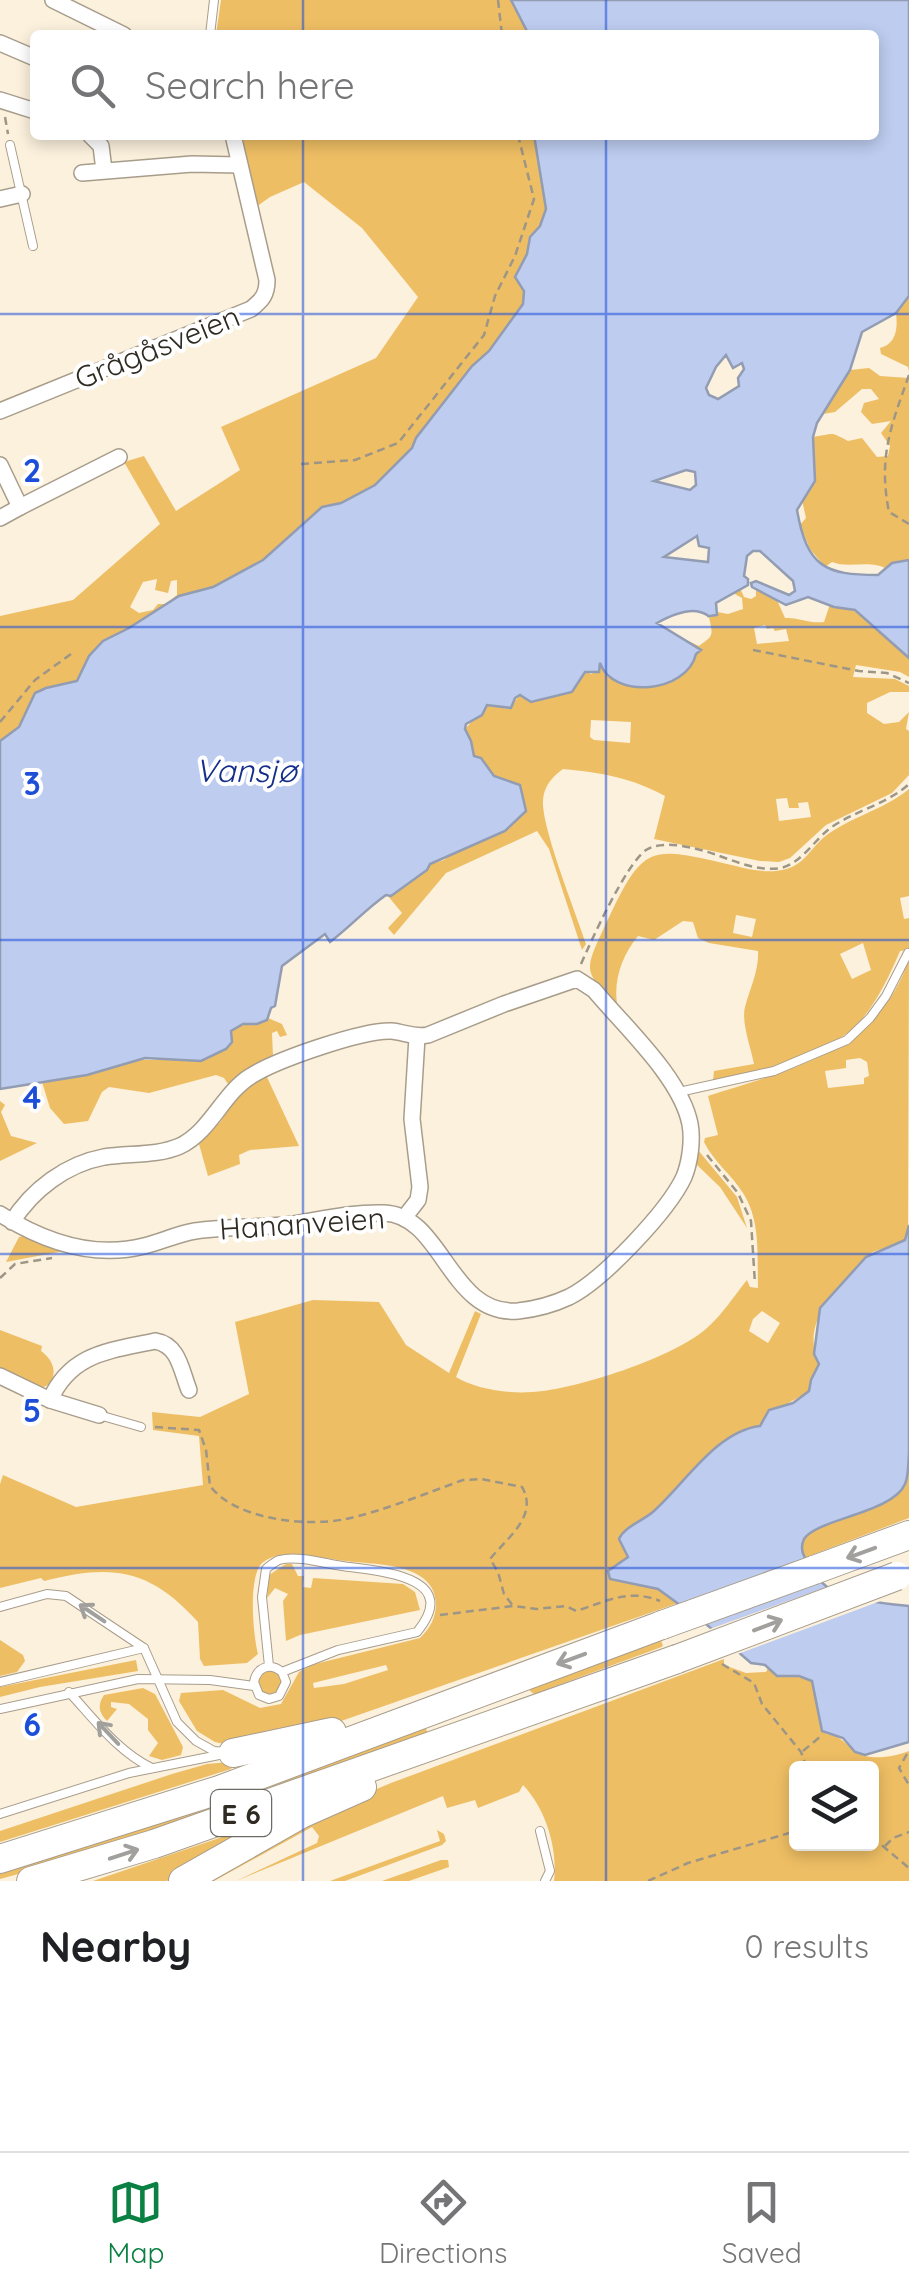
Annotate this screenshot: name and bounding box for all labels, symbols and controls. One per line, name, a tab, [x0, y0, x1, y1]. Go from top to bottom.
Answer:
search box	[30, 30, 879, 140]
icon: search	[65, 58, 120, 113]
text: Search here	[145, 61, 355, 109]
street label: Grågåsveien	[69, 297, 245, 397]
text: 2	[23, 450, 41, 490]
water label: Vansjø	[195, 750, 300, 790]
text: 3	[23, 763, 41, 803]
text: 4	[23, 1077, 42, 1117]
street label: Hananveien	[218, 1198, 386, 1248]
text: 5	[23, 1390, 41, 1430]
one-way arrow	[847, 1545, 878, 1563]
one-way arrow	[78, 1603, 106, 1624]
one-way arrow	[752, 1614, 782, 1632]
one-way arrow	[556, 1651, 587, 1669]
text: 6	[23, 1704, 41, 1744]
one-way arrow	[96, 1722, 120, 1746]
map controls	[789, 1761, 879, 1851]
button: layers	[789, 1761, 879, 1851]
road number: E 6	[211, 1790, 271, 1836]
one-way arrow	[108, 1843, 140, 1861]
text: Nearby	[40, 1920, 191, 1973]
text: 0 results	[745, 1926, 869, 1966]
tab: Map	[107, 2175, 164, 2270]
tab: Directions	[379, 2175, 507, 2270]
tab: Saved	[722, 2175, 802, 2270]

